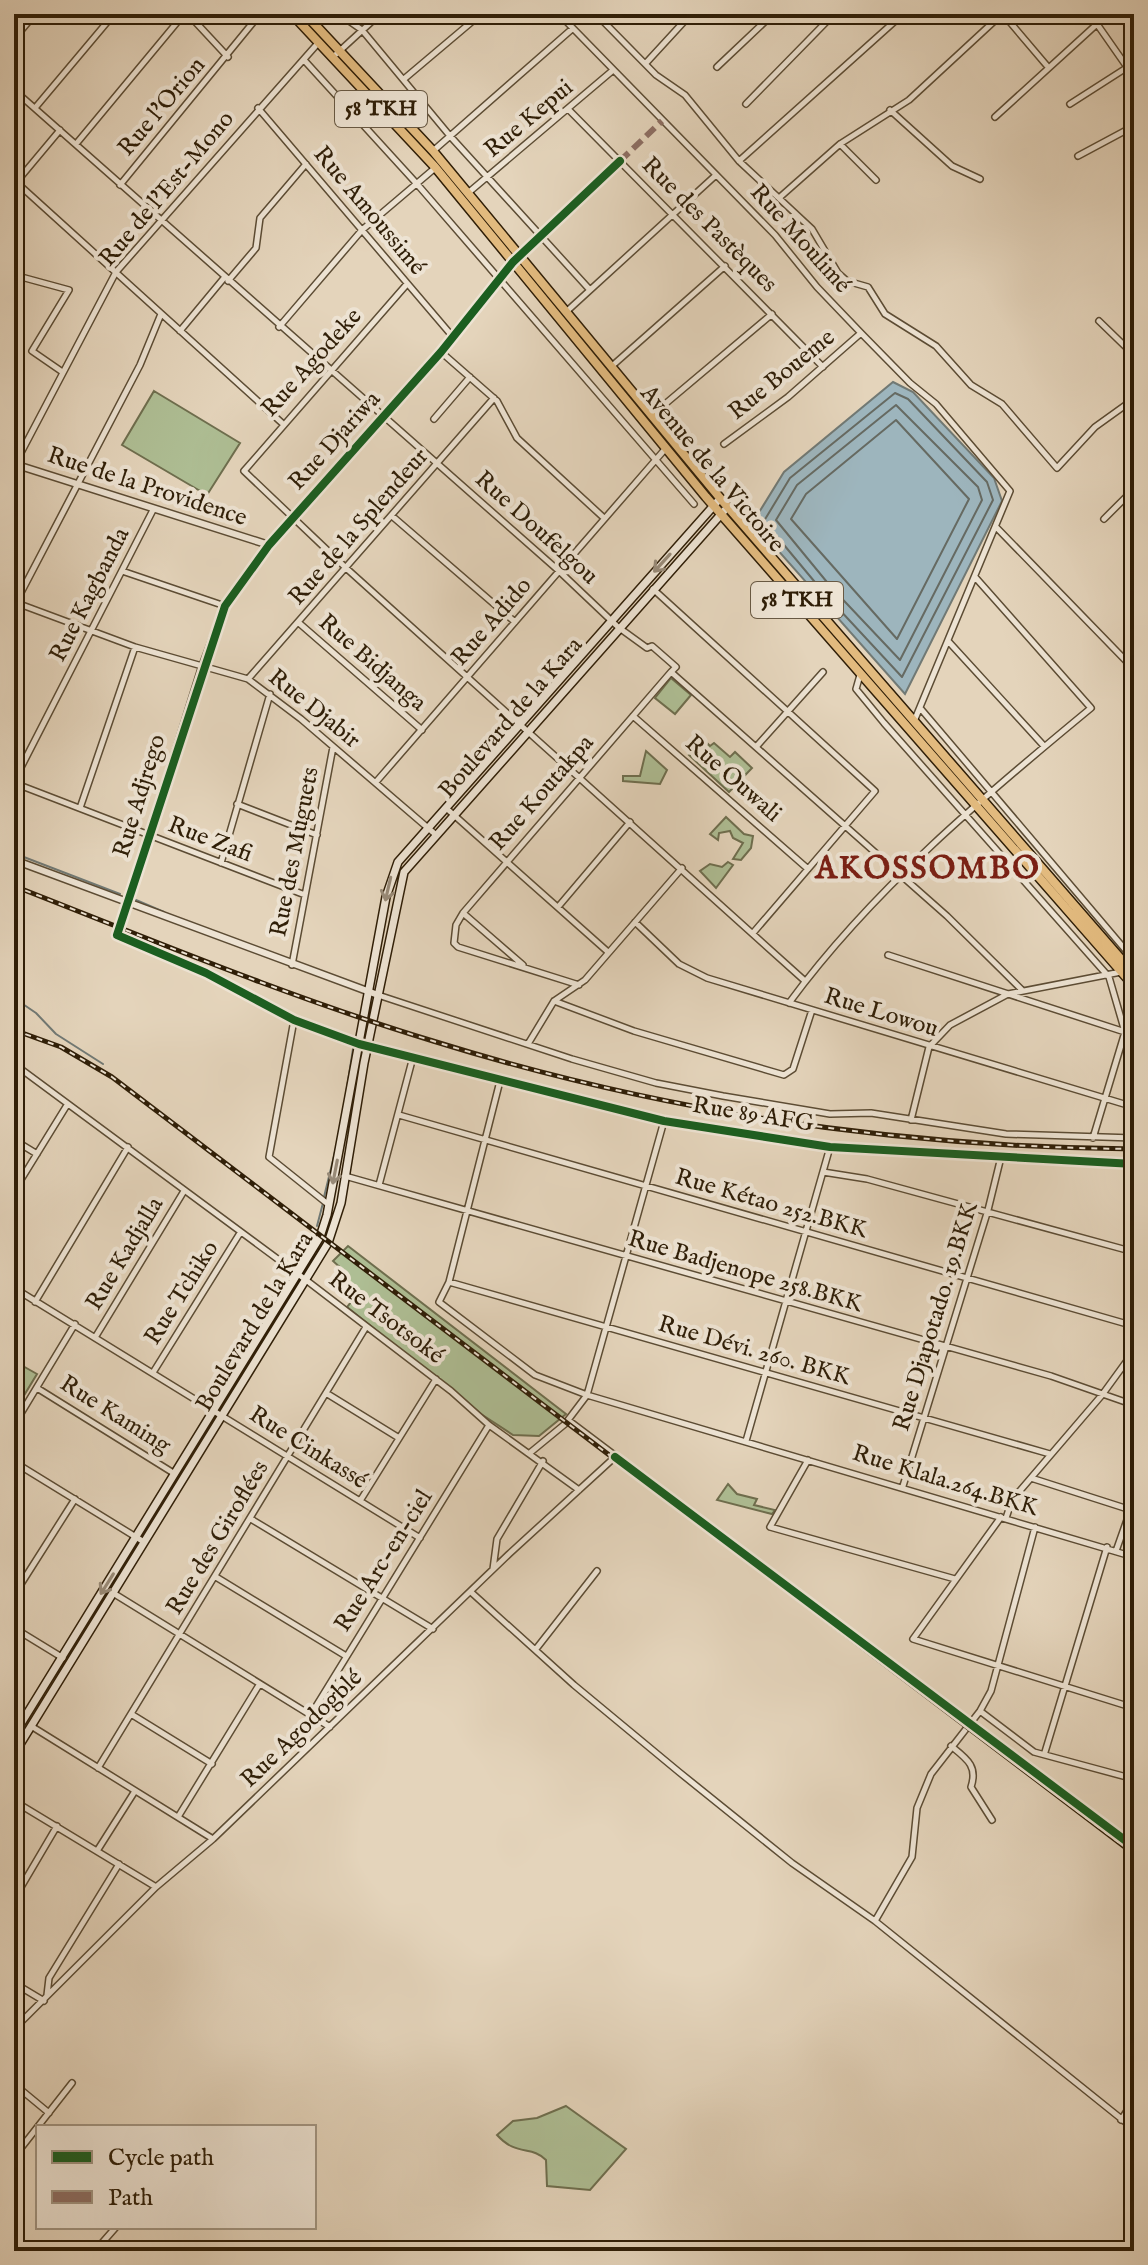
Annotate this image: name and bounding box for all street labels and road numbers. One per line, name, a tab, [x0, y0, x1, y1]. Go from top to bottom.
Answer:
street label: Rue l'Orion	[111, 51, 213, 163]
street label: Rue Kepui	[478, 73, 580, 165]
road number: 58 TKH	[335, 91, 427, 127]
street label: Rue de l'Est-Mono	[93, 105, 241, 273]
street label: Rue Amoussimé	[306, 140, 432, 282]
street label: Rue des Pastèques	[634, 150, 784, 300]
street label: Rue Moulimé	[743, 178, 857, 300]
street label: Rue Agodeke	[255, 302, 369, 424]
street label: Rue Boueme	[722, 323, 842, 427]
street label: Avenue de la Victoire	[632, 378, 791, 559]
street label: Rue Djariwa	[282, 384, 388, 497]
street label: Rue de la Providence	[43, 440, 251, 534]
street label: Rue de la Splendeur	[282, 442, 436, 612]
street label: Rue Doufelgou	[468, 464, 604, 592]
street label: Rue Kagbanda	[43, 522, 137, 667]
street label: Rue Adido	[445, 571, 539, 673]
road number: 58 TKH	[751, 582, 843, 618]
street label: Rue Bidjanga	[311, 607, 433, 719]
street label: Boulevard de la Kara	[432, 630, 590, 805]
street label: Rue Djabir	[261, 662, 367, 756]
street label: Rue Koutakpa	[483, 728, 601, 858]
street label: Rue Ouwali	[678, 728, 788, 830]
street label: Rue Adjrego	[107, 731, 173, 861]
street label: Rue des Muguets	[263, 765, 327, 939]
street label: Rue Zafi	[163, 810, 257, 870]
street label: Rue Lowou	[820, 981, 942, 1045]
street label: Rue 89 AFG	[690, 1090, 816, 1140]
street label: Rue Kétao 252.BKK	[671, 1162, 871, 1246]
street label: Rue Kadjalla	[79, 1191, 171, 1316]
street label: Rue Djapotado. 19.BKK	[886, 1198, 986, 1435]
street label: Rue Badjenope 258.BKK	[624, 1224, 866, 1320]
street label: Boulevard de la Kara	[189, 1226, 321, 1418]
street label: Rue Tchiko	[138, 1235, 226, 1351]
street label: Rue Tsotsoké	[322, 1264, 450, 1372]
street label: Rue Dévi. 260. BKK	[654, 1309, 854, 1393]
street label: Rue Kaming	[54, 1369, 177, 1462]
street label: Rue Cinkassé	[243, 1399, 373, 1497]
street label: Rue Klala.264.BKK	[848, 1438, 1042, 1524]
street label: Rue des Giroflées	[160, 1455, 276, 1621]
street label: Rue Arc-en-ciel	[328, 1484, 440, 1638]
street label: Rue Agodogblé	[234, 1663, 370, 1795]

